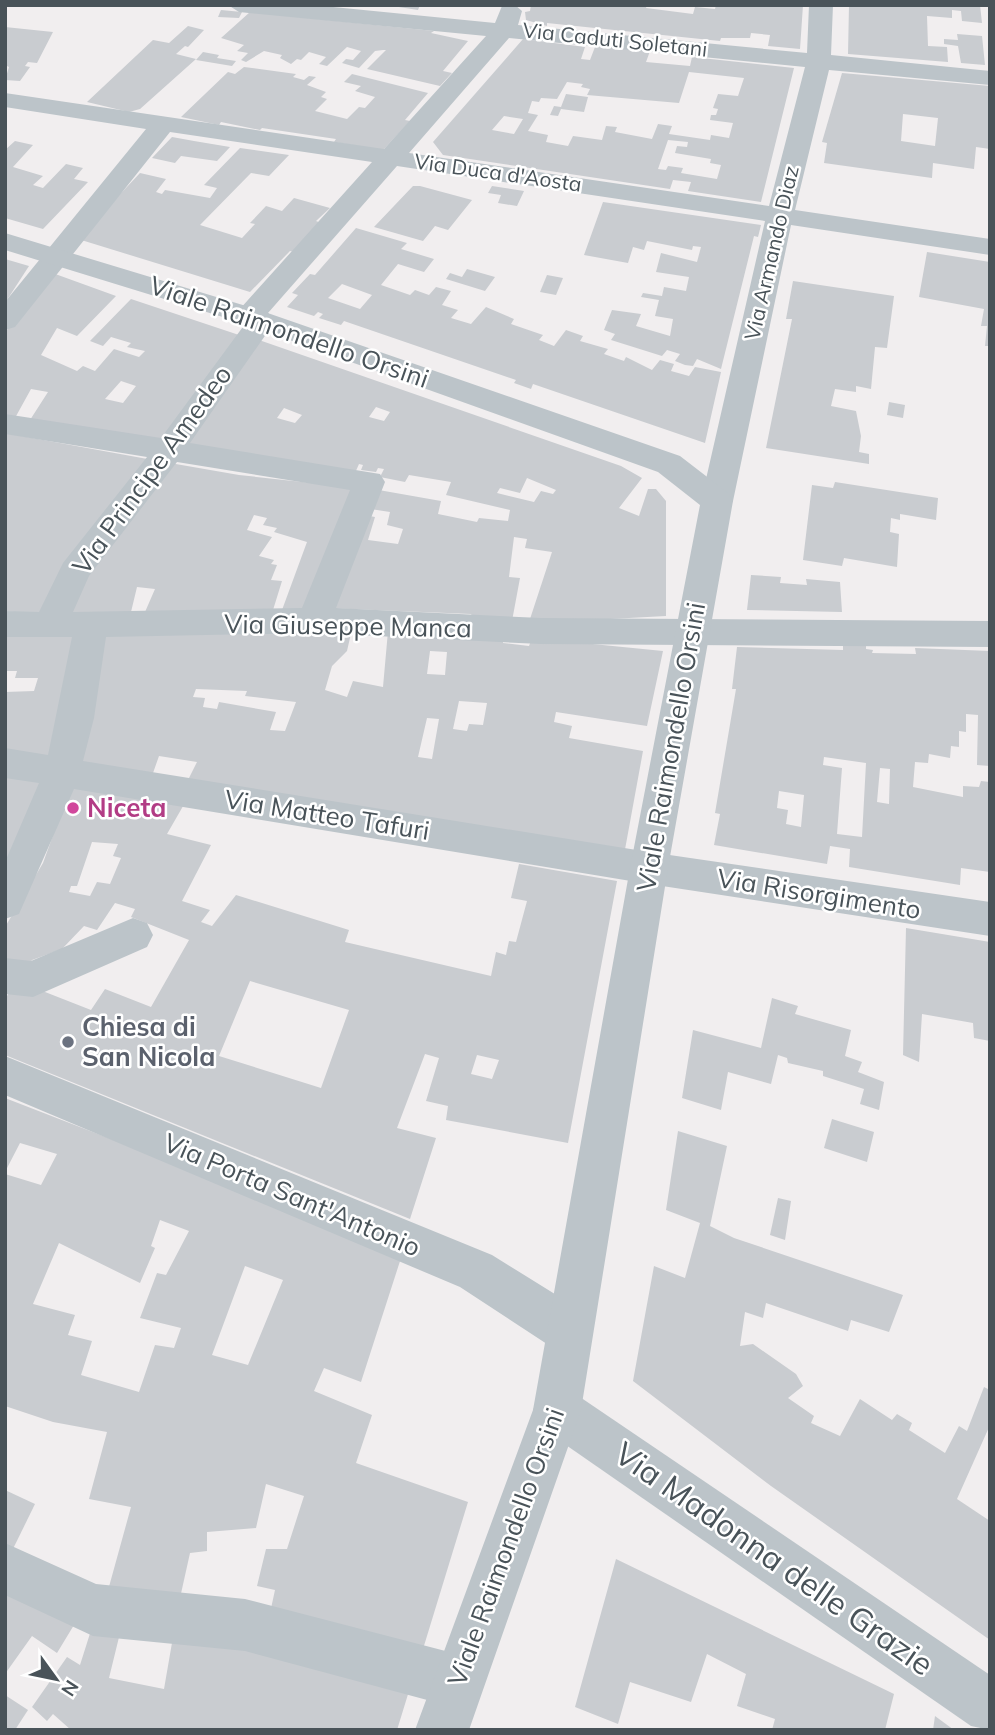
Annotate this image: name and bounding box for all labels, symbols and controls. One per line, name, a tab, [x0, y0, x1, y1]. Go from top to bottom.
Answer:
street label: Via Caduti Soletani	[521, 16, 709, 62]
street label: Via Duca d'Aosta	[413, 147, 584, 197]
street label: Via Armando Diaz	[738, 163, 804, 343]
street label: Viale Raimondello Orsini	[145, 268, 433, 395]
street label: Via Principe Amedeo	[65, 359, 239, 581]
street label: Viale Raimondello Orsini	[629, 600, 712, 894]
street label: Via Giuseppe Manca	[224, 607, 472, 644]
street label: Via Matteo Tafuri	[222, 782, 432, 847]
place label: Niceta	[87, 791, 166, 824]
marker: Niceta	[65, 800, 81, 816]
street label: Via Risorgimento	[715, 861, 923, 926]
place label: Chiesa di San Nicola	[82, 1010, 215, 1073]
marker: Chiesa di San Nicola	[60, 1034, 76, 1050]
street label: Via Porta Sant'Antonio	[159, 1125, 426, 1264]
street label: Viale Raimondello Orsini	[440, 1403, 571, 1690]
street label: Via Madonna delle Grazie	[607, 1433, 942, 1684]
north arrow	[21, 1644, 91, 1714]
text: N	[56, 1676, 84, 1701]

